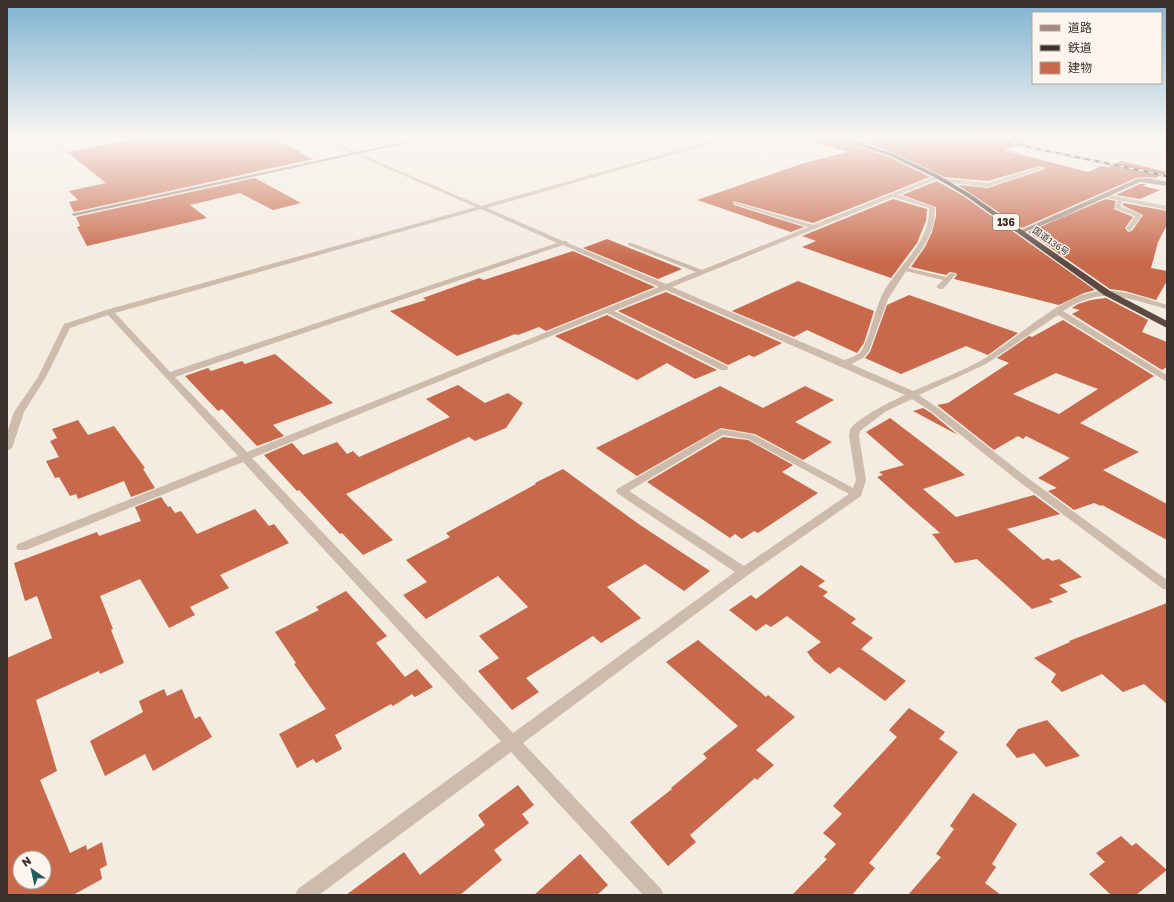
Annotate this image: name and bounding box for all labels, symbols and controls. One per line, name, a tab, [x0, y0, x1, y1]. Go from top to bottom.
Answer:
legend	[1032, 12, 1162, 84]
text: 道路	[1068, 20, 1092, 35]
text: 鉄道	[1068, 40, 1092, 55]
text: 建物	[1068, 60, 1092, 75]
road number: 136	[993, 214, 1019, 230]
street label: 国道136号	[1031, 224, 1071, 258]
north arrow	[12, 850, 52, 890]
text: N	[19, 854, 33, 869]

